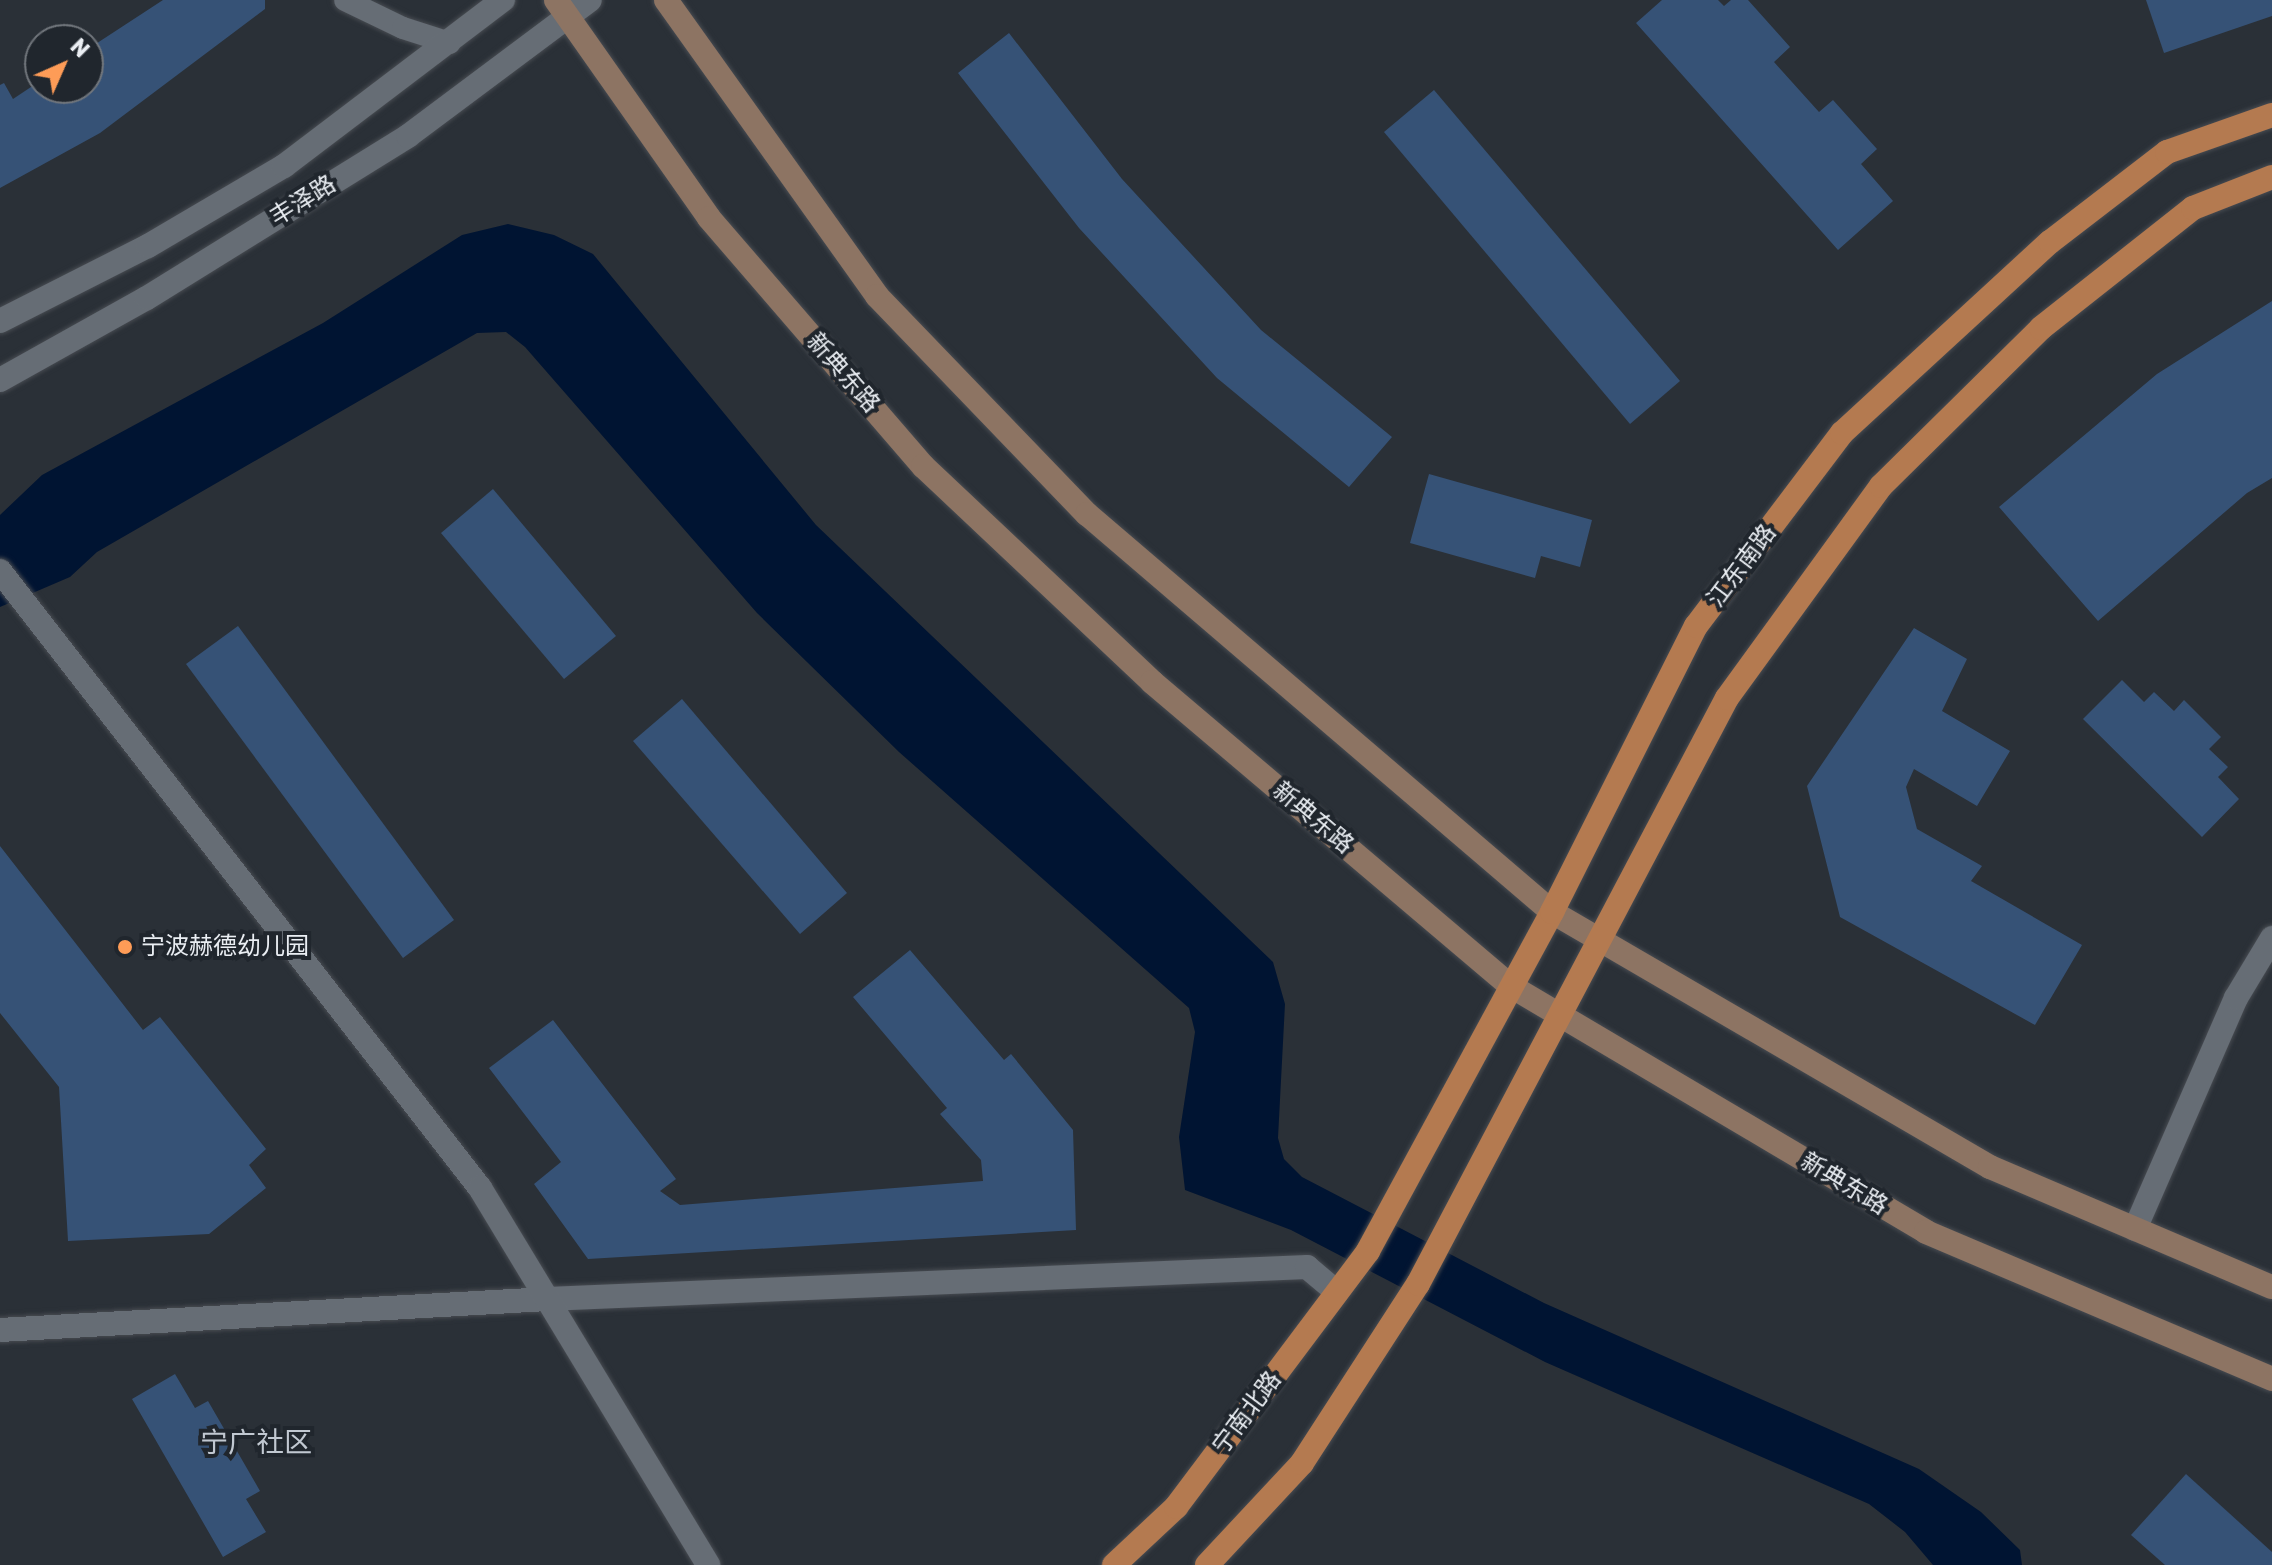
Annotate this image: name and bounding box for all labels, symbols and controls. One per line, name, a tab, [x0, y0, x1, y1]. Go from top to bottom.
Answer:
north arrow	[24, 24, 104, 104]
text: N	[65, 33, 95, 63]
street label: 丰泽路	[265, 170, 341, 232]
street label: 新典东路	[801, 327, 885, 419]
street label: 江东南路	[1702, 519, 1782, 613]
street label: 新典东路	[1267, 776, 1359, 860]
place label: 宁波赫德幼儿园	[141, 933, 309, 961]
marker: 宁波赫德幼儿园	[116, 938, 134, 956]
street label: 新典东路	[1795, 1147, 1893, 1221]
street label: 宁南北路	[1207, 1366, 1287, 1460]
district label: 宁广社区	[200, 1426, 312, 1460]

